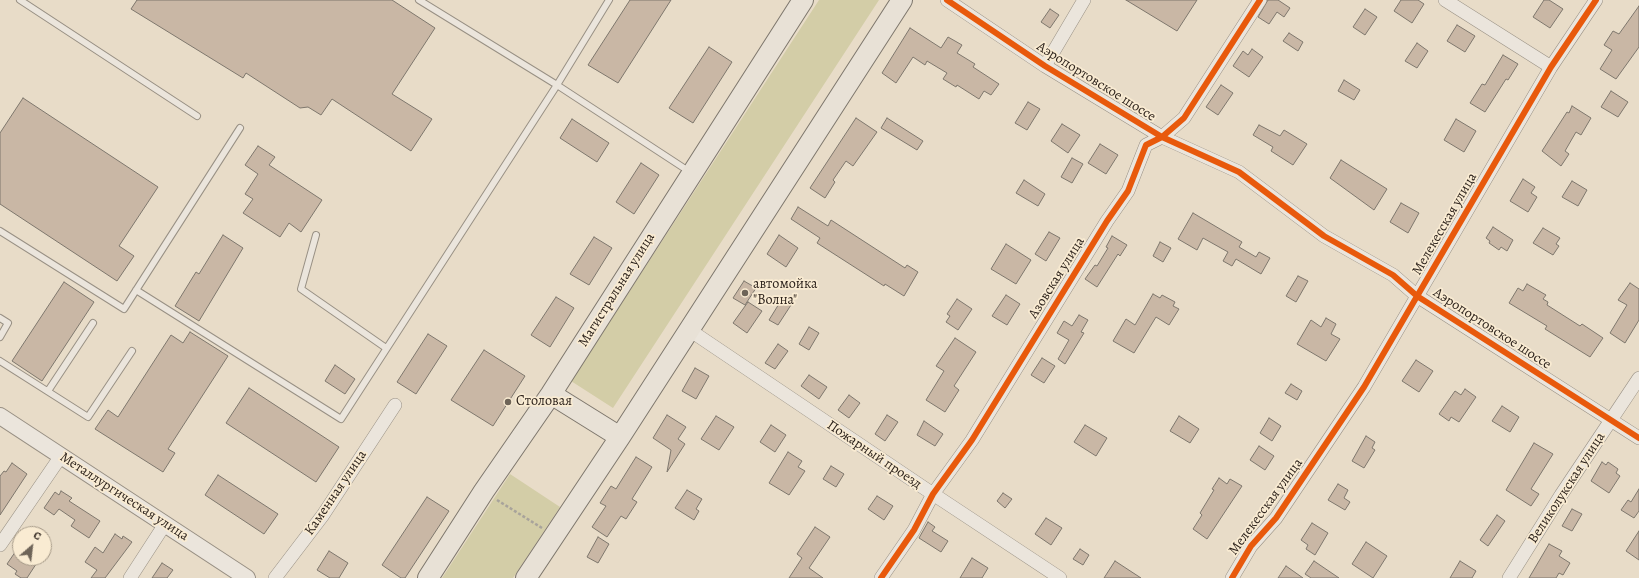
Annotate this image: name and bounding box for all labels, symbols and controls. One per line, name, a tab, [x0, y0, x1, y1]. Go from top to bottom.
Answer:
street label: Аэропортовское шоссе	[1033, 38, 1159, 126]
street label: Мелекесская улица	[1409, 170, 1481, 278]
street label: Магистральная улица	[575, 230, 659, 350]
street label: Азовская улица	[1025, 234, 1089, 322]
place label: автомойка "Волна"	[753, 277, 818, 310]
street label: Аэропортовское шоссе	[1430, 285, 1554, 373]
marker: автомойка "Волна"	[740, 288, 750, 298]
place label: Столовая	[516, 394, 572, 410]
marker: Столовая	[503, 397, 513, 407]
street label: Пожарный проезд	[823, 417, 925, 493]
street label: Великолукская улица	[1525, 429, 1609, 547]
street label: Каменная улица	[301, 447, 371, 539]
street label: Металлургическая улица	[56, 449, 192, 545]
street label: Мелекесская улица	[1225, 455, 1307, 559]
north arrow	[12, 526, 52, 566]
text: С	[31, 528, 44, 544]

